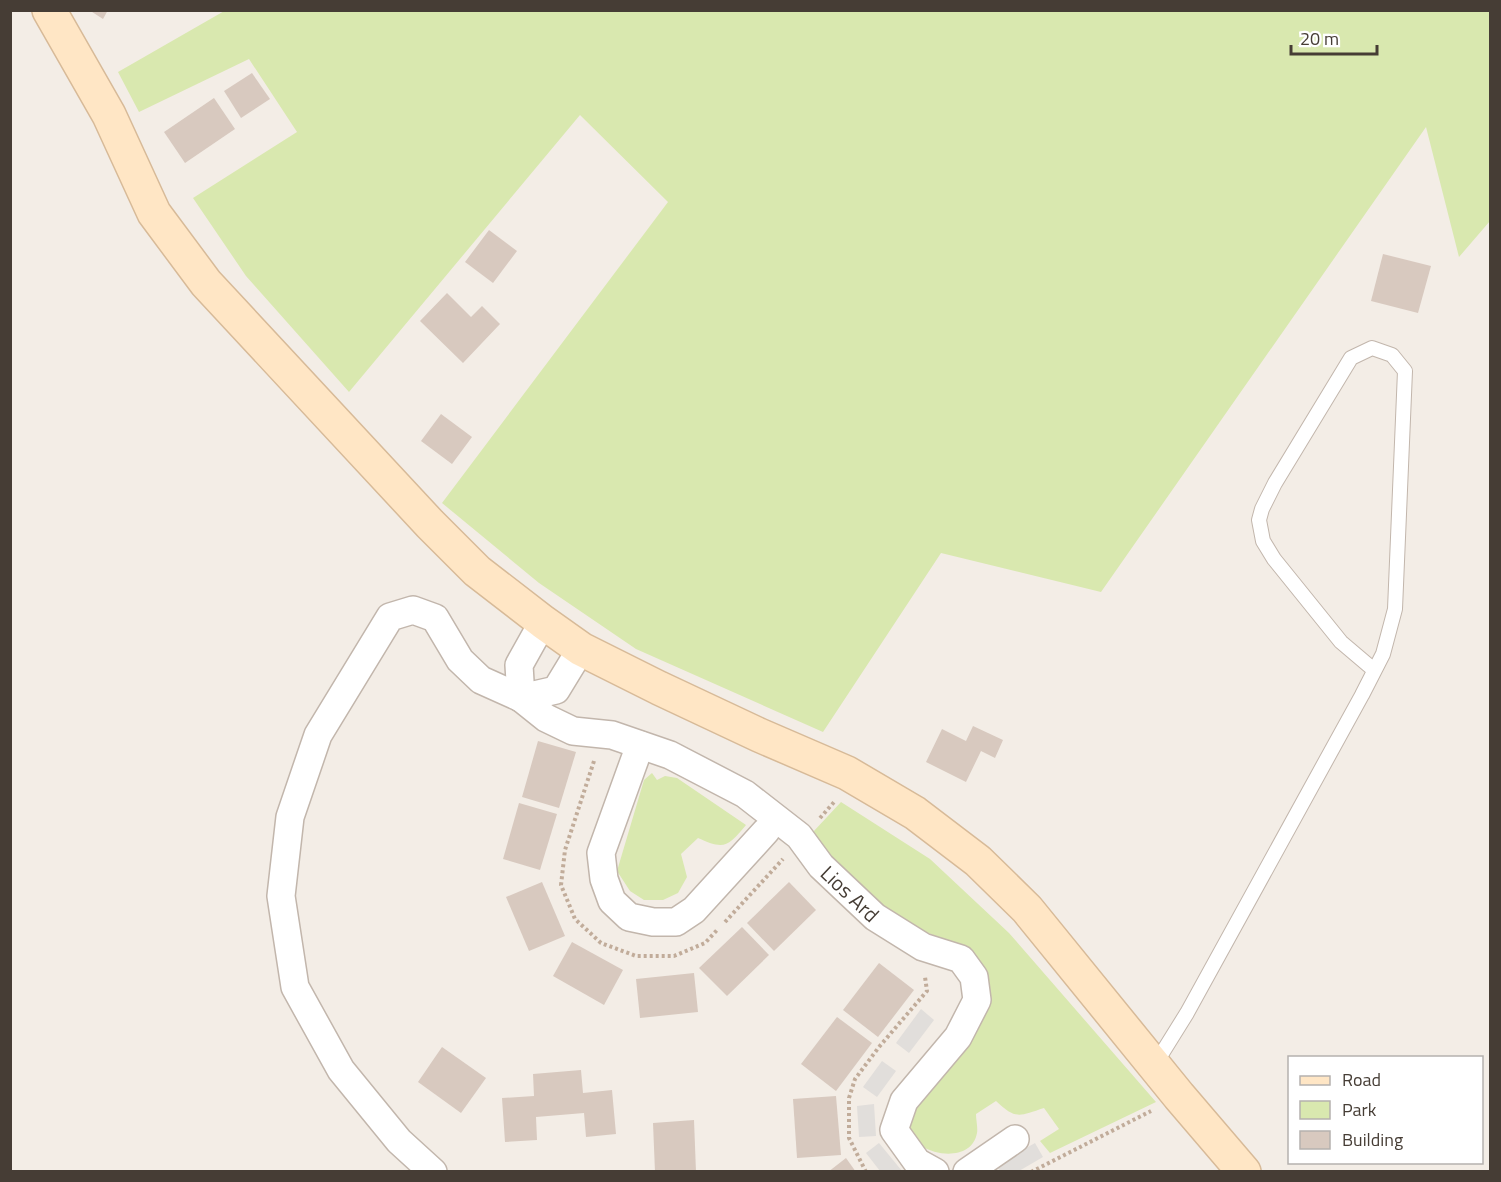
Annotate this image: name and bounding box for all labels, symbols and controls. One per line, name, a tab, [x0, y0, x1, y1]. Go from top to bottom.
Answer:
scale bar	[1291, 18, 1376, 56]
text: 20 m	[1300, 25, 1339, 52]
street label: Lios Ard	[813, 858, 887, 929]
legend	[1288, 1056, 1483, 1164]
text: Road	[1342, 1066, 1381, 1093]
text: Park	[1342, 1096, 1377, 1123]
text: Building	[1342, 1126, 1403, 1153]

